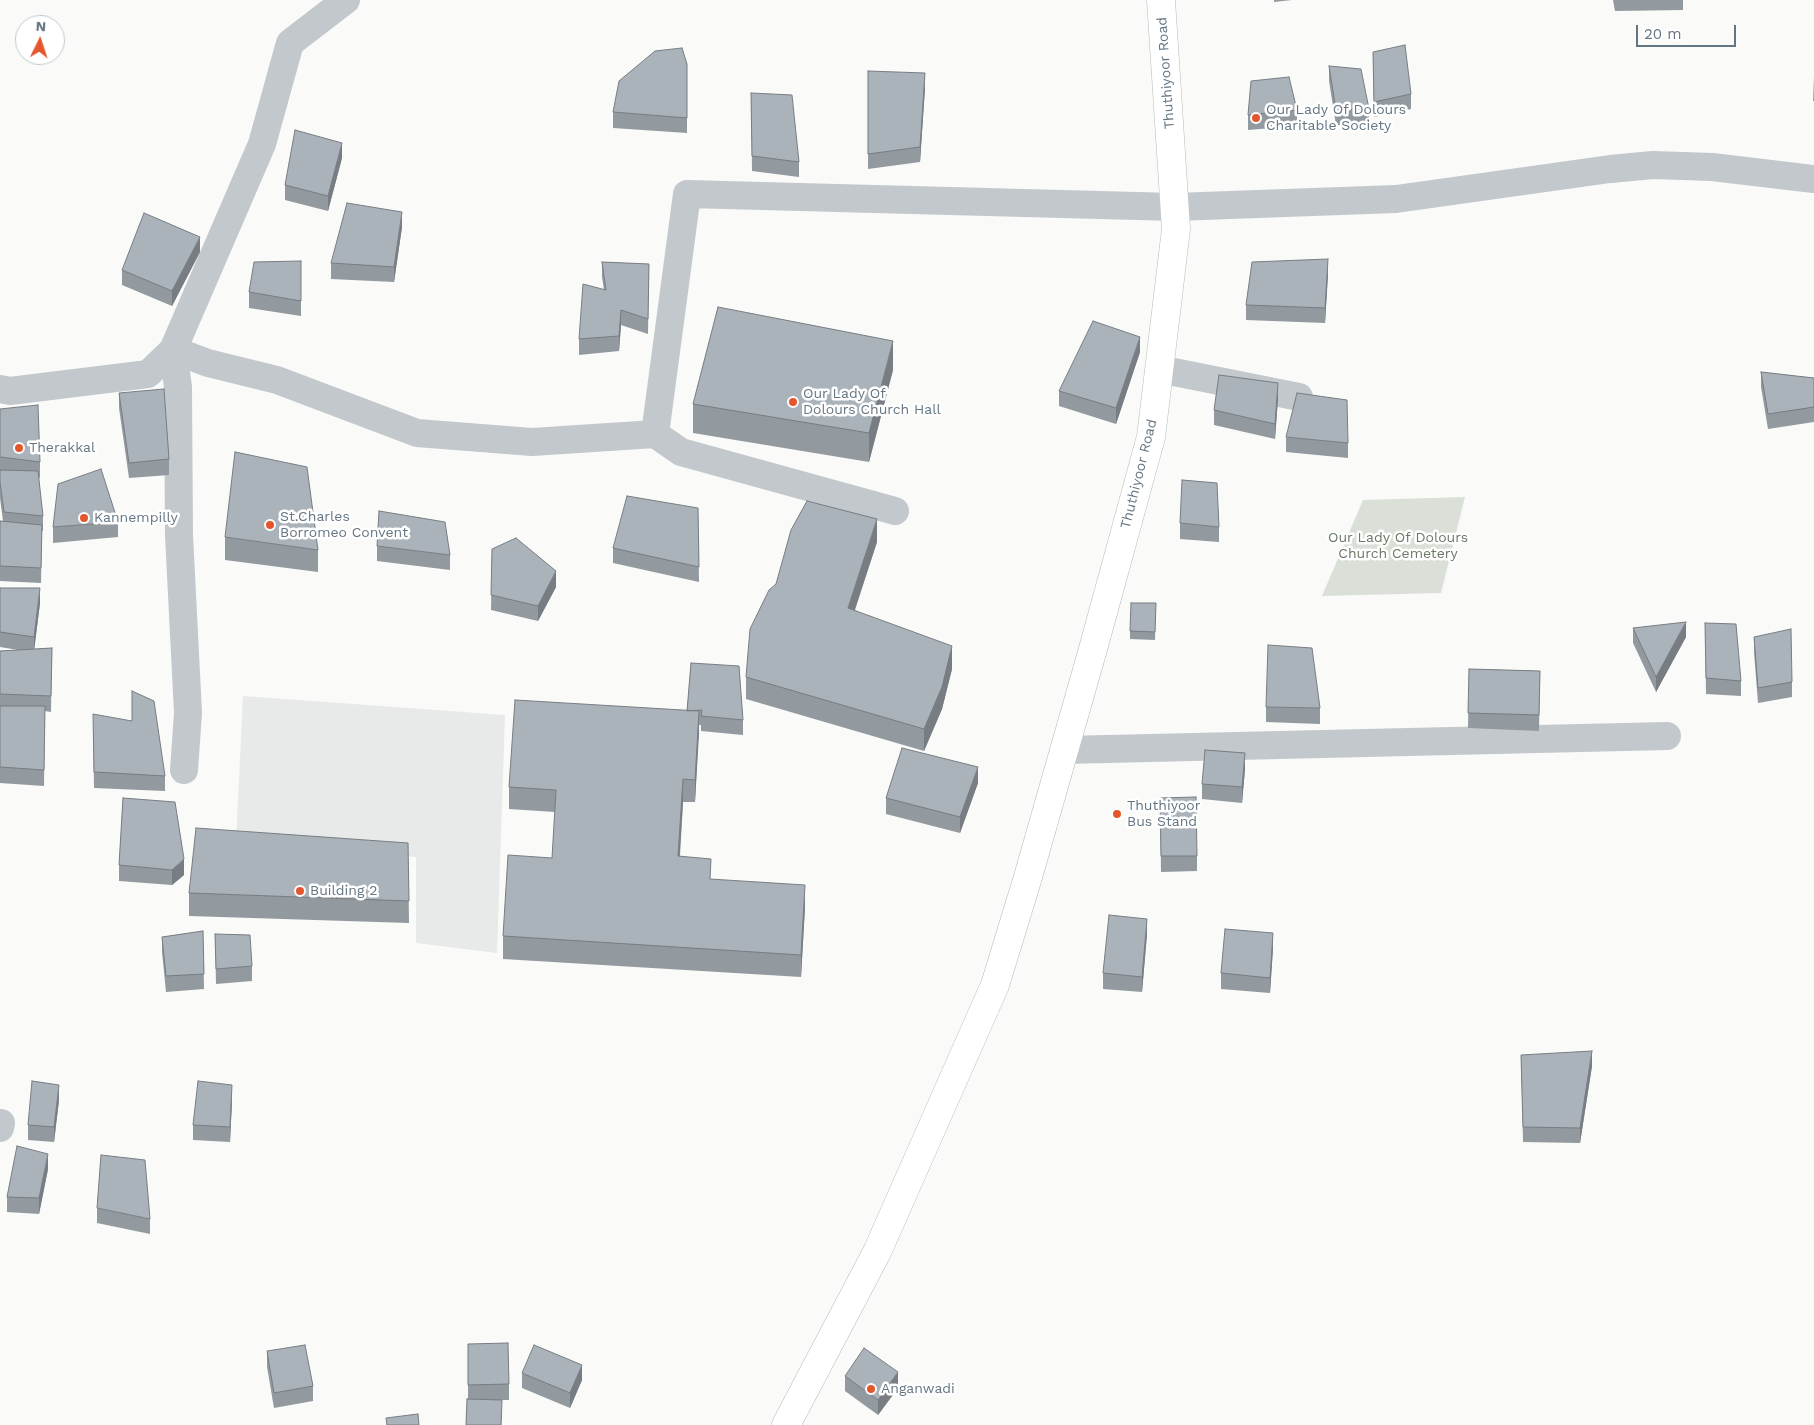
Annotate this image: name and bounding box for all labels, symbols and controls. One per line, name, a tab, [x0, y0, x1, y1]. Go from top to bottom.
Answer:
north arrow	[15, 15, 65, 65]
scale bar	[1639, 15, 1739, 47]
street label: Thuthiyoor Road	[1154, 16, 1178, 130]
text: N	[35, 18, 47, 34]
text: 20 m	[1644, 25, 1682, 43]
place label: Our Lady Of Dolours Charitable Society	[1266, 102, 1406, 134]
marker: Our Lady Of Dolours Charitable Society	[1250, 112, 1262, 124]
place label: Our Lady Of Dolours Church Hall	[803, 386, 941, 418]
marker: Our Lady Of Dolours Church Hall	[787, 396, 799, 408]
street label: Thuthiyoor Road	[1117, 417, 1161, 531]
place label: Therakkal	[29, 440, 95, 456]
marker: Therakkal	[13, 442, 25, 454]
place label: St.Charles Borromeo Convent	[280, 509, 408, 542]
place label: Kannempilly	[94, 510, 178, 526]
marker: Kannempilly	[78, 512, 90, 524]
marker: St.Charles Borromeo Convent	[264, 519, 276, 531]
park label: Our Lady Of Dolours Church Cemetery	[1328, 530, 1468, 562]
place label: Thuthiyoor Bus Stand	[1127, 798, 1200, 830]
marker: Thuthiyoor Bus Stand	[1111, 808, 1123, 820]
place label: Building 2	[310, 883, 377, 899]
marker: Building 2	[294, 885, 306, 897]
place label: Anganwadi	[881, 1381, 955, 1397]
marker: Anganwadi	[865, 1383, 877, 1395]

